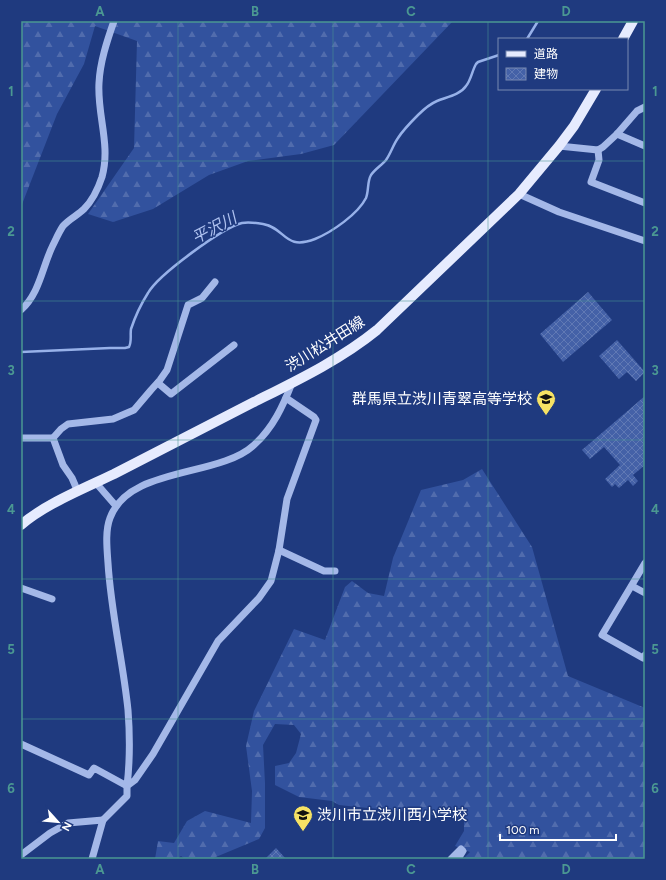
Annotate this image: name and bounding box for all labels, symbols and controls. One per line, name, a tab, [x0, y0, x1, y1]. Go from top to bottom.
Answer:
text: A	[95, 4, 105, 19]
text: B	[251, 4, 259, 19]
text: C	[406, 4, 416, 19]
text: D	[561, 4, 571, 19]
legend	[498, 38, 628, 90]
text: 道路	[534, 47, 558, 61]
text: 建物	[534, 67, 558, 81]
text: 1	[8, 84, 14, 99]
text: 1	[652, 84, 658, 99]
water label: 平沢川	[188, 207, 241, 248]
text: 2	[7, 224, 15, 239]
text: 2	[651, 224, 659, 239]
street label: 渋川松井田線	[282, 313, 368, 375]
text: 3	[7, 363, 15, 378]
text: 3	[651, 363, 659, 378]
school or university icon: 群馬県立渋川青翠高等学校	[535, 388, 557, 416]
place label: 群馬県立渋川青翠高等学校	[352, 390, 532, 408]
text: 4	[7, 502, 15, 517]
text: 4	[651, 502, 659, 517]
text: 5	[7, 642, 15, 657]
text: 5	[651, 642, 659, 657]
text: 6	[7, 781, 15, 796]
text: 6	[651, 781, 659, 796]
north arrow	[38, 802, 78, 842]
school or university icon: 渋川市立渋川西小学校	[292, 804, 314, 832]
place label: 渋川市立渋川西小学校	[317, 806, 467, 824]
scale bar	[500, 816, 616, 842]
text: N	[59, 820, 74, 833]
text: 100 m	[506, 823, 540, 837]
text: A	[95, 862, 105, 877]
text: B	[251, 862, 259, 877]
text: C	[406, 862, 416, 877]
text: D	[561, 862, 571, 877]

